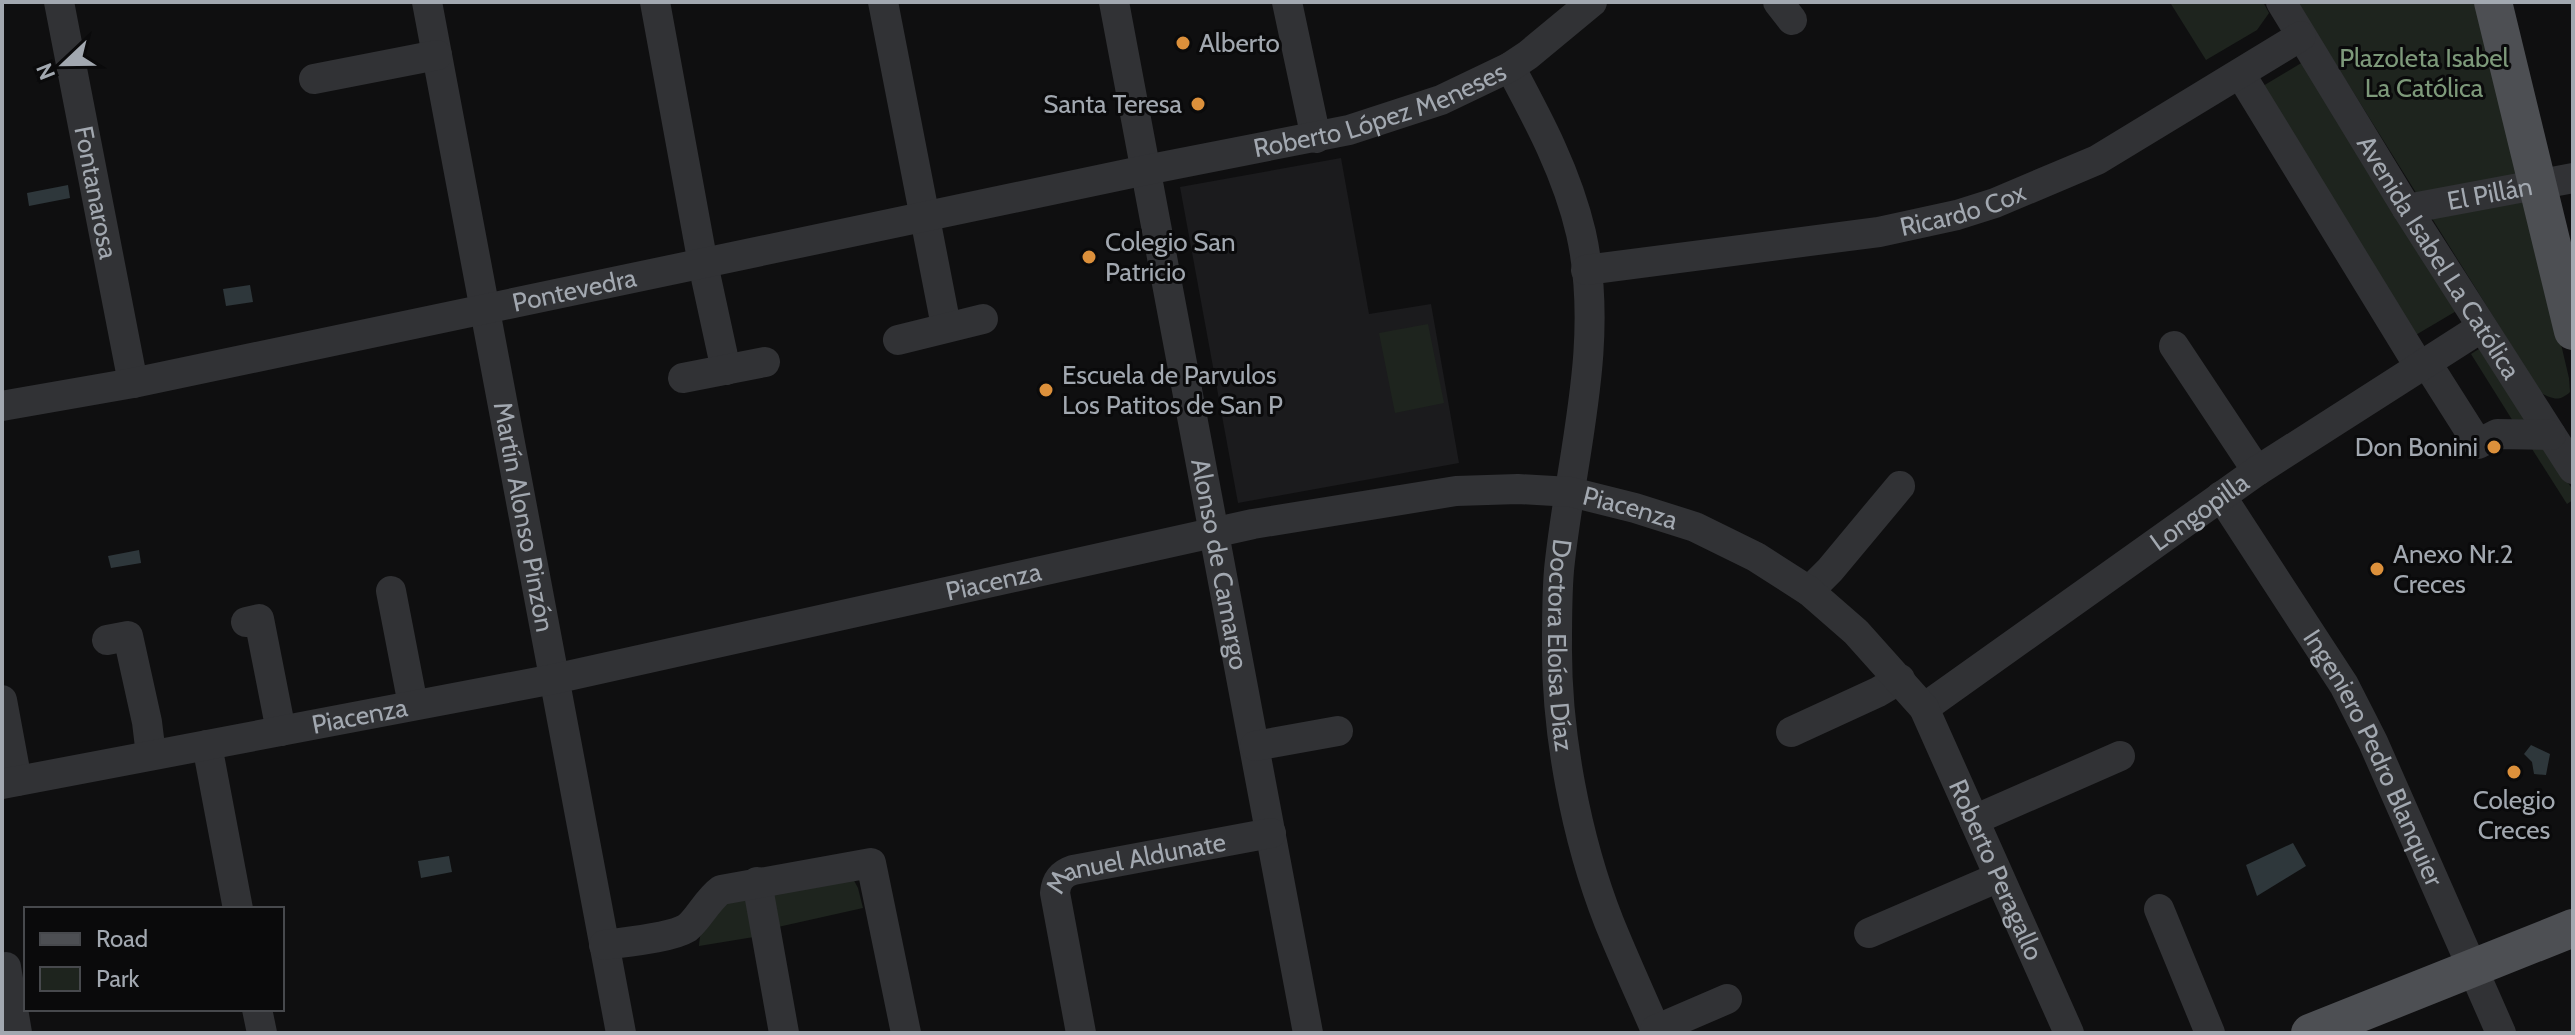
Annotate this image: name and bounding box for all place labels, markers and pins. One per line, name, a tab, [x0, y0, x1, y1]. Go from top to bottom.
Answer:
place label: Alberto	[1199, 27, 1280, 59]
marker: Alberto	[1174, 34, 1192, 52]
place label: Santa Teresa	[1043, 88, 1183, 120]
marker: Santa Teresa	[1189, 95, 1207, 113]
place label: Colegio San Patricio	[1105, 226, 1236, 288]
marker: Colegio San Patricio	[1080, 248, 1098, 266]
place label: Escuela de Parvulos Los Patitos de San P	[1062, 359, 1283, 421]
marker: Escuela de Parvulos Los Patitos de San P	[1037, 381, 1055, 399]
place label: Don Bonini	[2355, 431, 2478, 463]
marker: Don Bonini	[2485, 438, 2503, 456]
place label: Anexo Nr.2 Creces	[2393, 538, 2513, 600]
marker: Anexo Nr.2 Creces	[2368, 560, 2386, 578]
marker: Colegio Creces	[2505, 763, 2523, 781]
place label: Colegio Creces	[2473, 784, 2555, 846]

